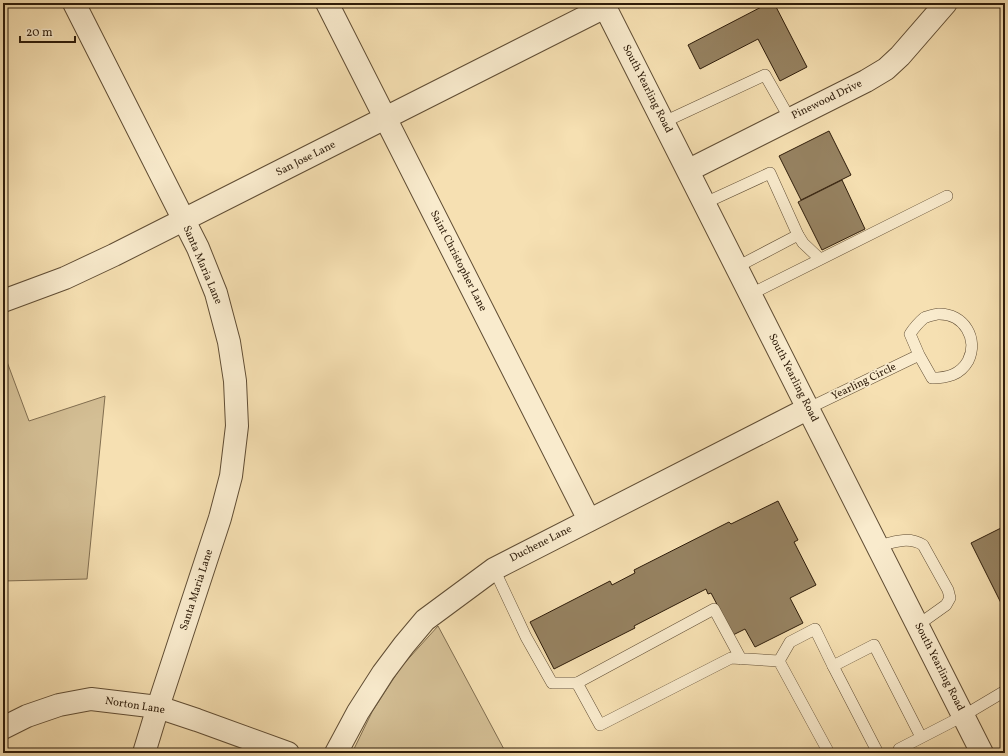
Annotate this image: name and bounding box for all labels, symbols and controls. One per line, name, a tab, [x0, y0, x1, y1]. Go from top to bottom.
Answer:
scale bar	[20, 18, 75, 44]
text: 20 m	[26, 25, 53, 41]
street label: South Yearling Road	[618, 42, 676, 136]
street label: Pinewood Drive	[789, 76, 865, 124]
street label: San Jose Lane	[273, 137, 339, 181]
street label: Saint Christopher Lane	[426, 208, 490, 314]
street label: Santa Maria Lane	[179, 223, 225, 307]
street label: South Yearling Road	[764, 331, 822, 425]
street label: Yearling Circle	[829, 360, 899, 404]
street label: Duchene Lane	[507, 522, 575, 566]
street label: Santa Maria Lane	[177, 548, 217, 632]
street label: South Yearling Road	[910, 620, 968, 714]
street label: Norton Lane	[104, 694, 166, 718]

